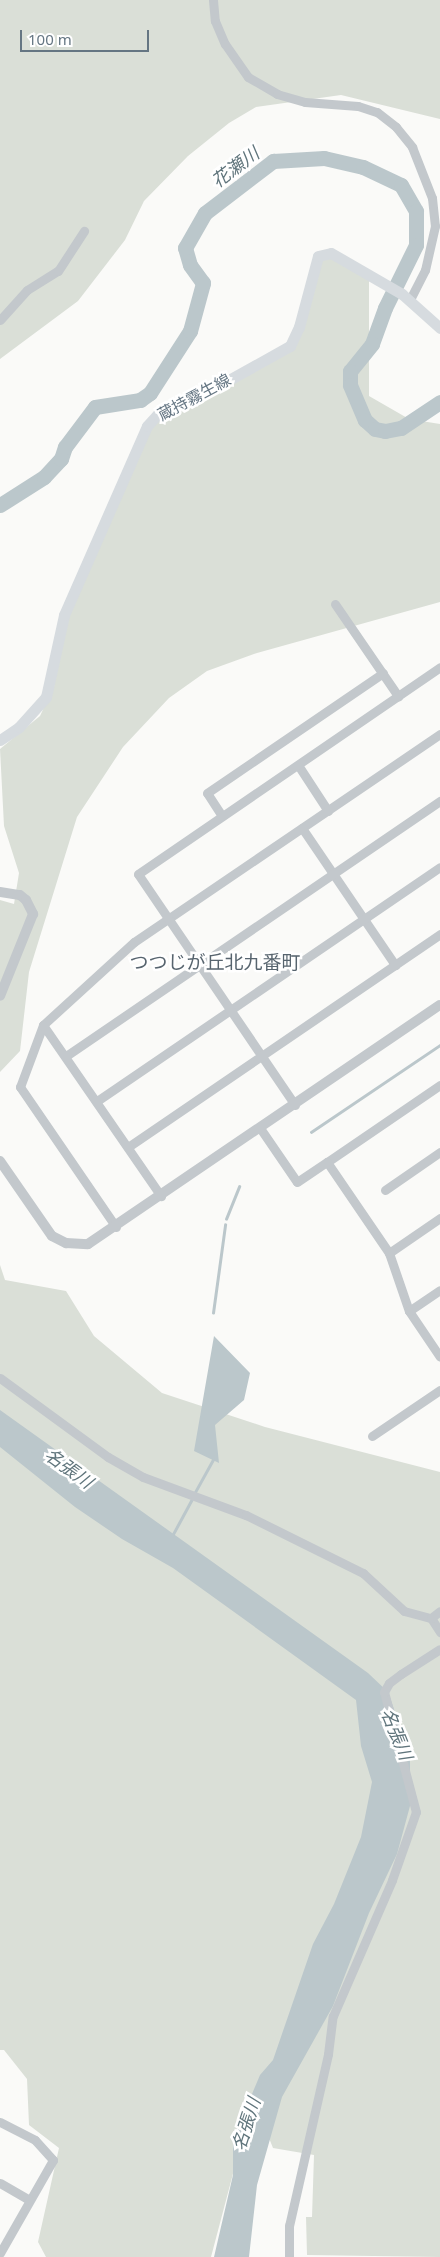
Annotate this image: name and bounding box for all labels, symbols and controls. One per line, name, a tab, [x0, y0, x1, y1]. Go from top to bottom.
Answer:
scale bar	[22, 20, 151, 52]
text: 100 m	[28, 29, 72, 49]
water label: 花瀬川	[207, 142, 263, 192]
street label: 蔵持霧生線	[154, 370, 234, 424]
district label: つつじが丘北九番町	[130, 952, 300, 974]
water label: 名張川	[41, 1443, 97, 1493]
water label: 名張川	[377, 1705, 417, 1763]
water label: 名張川	[227, 2095, 265, 2153]

